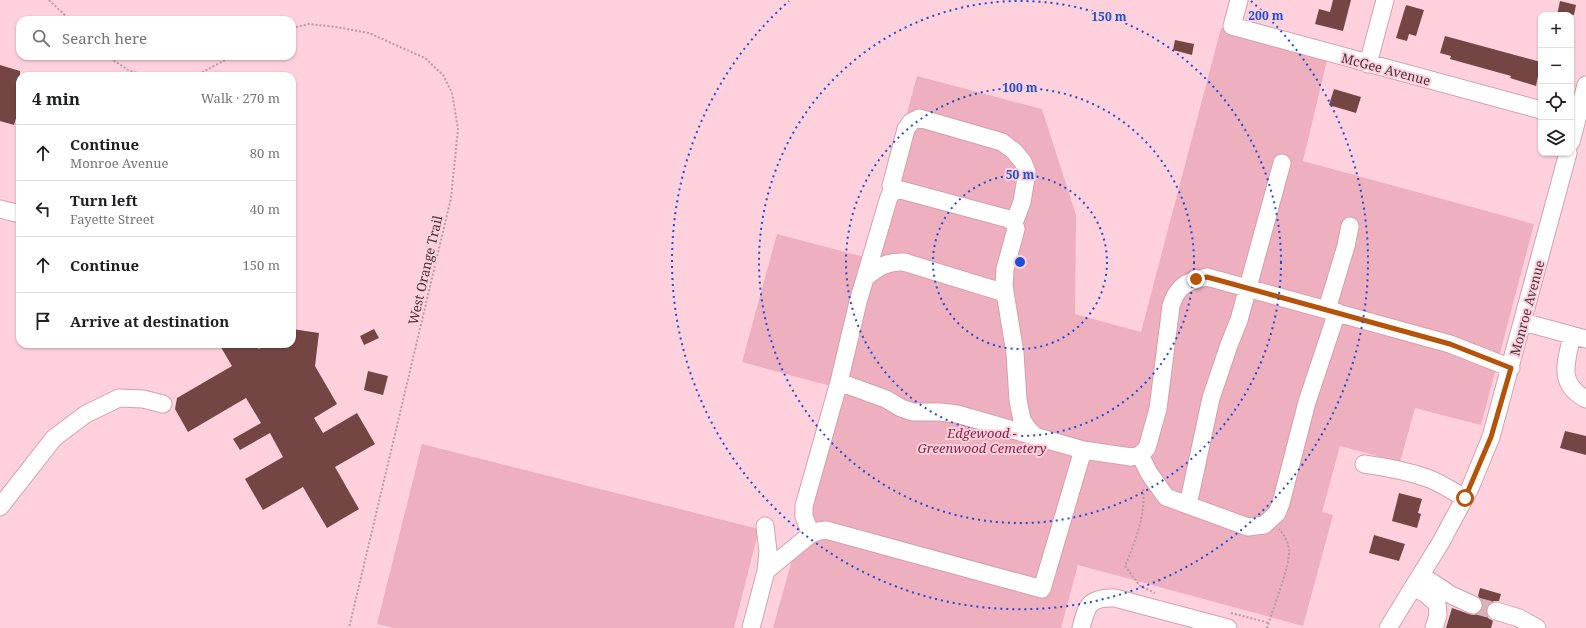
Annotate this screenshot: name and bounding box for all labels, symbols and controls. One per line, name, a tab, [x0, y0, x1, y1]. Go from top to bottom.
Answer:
text: 200 m	[1248, 7, 1284, 24]
text: 150 m	[1091, 8, 1127, 25]
map controls	[1538, 12, 1574, 156]
button: +	[1538, 12, 1574, 48]
search box	[16, 16, 296, 60]
icon: search	[30, 27, 52, 49]
text: Search here	[62, 28, 147, 48]
street label: McGee Avenue	[1339, 48, 1433, 90]
button: −	[1538, 48, 1574, 84]
text: 100 m	[1002, 79, 1038, 96]
button: locate	[1538, 84, 1574, 120]
text: 4 min	[32, 87, 80, 110]
text: Walk · 270 m	[201, 89, 280, 107]
button: layers	[1538, 120, 1574, 156]
text: Continue	[70, 134, 139, 154]
icon: ahead	[32, 142, 54, 164]
text: 80 m	[250, 144, 280, 162]
text: Monroe Avenue	[70, 154, 169, 172]
text: 50 m	[1006, 166, 1034, 183]
text: Turn left	[70, 190, 138, 210]
icon: left	[32, 198, 54, 220]
text: 40 m	[250, 200, 280, 218]
text: Fayette Street	[70, 210, 154, 228]
street label: West Orange Trail	[404, 214, 446, 326]
icon: ahead	[32, 254, 54, 276]
text: Continue	[70, 255, 139, 275]
centre of rings	[1013, 255, 1027, 269]
text: 150 m	[243, 256, 280, 274]
street label: Monroe Avenue	[1506, 258, 1548, 358]
route end	[1187, 270, 1205, 288]
icon: arrive	[32, 310, 54, 332]
text: Arrive at destination	[70, 311, 229, 331]
park label: Edgewood - Greenwood Cemetery	[918, 424, 1047, 457]
route start	[1456, 489, 1474, 507]

